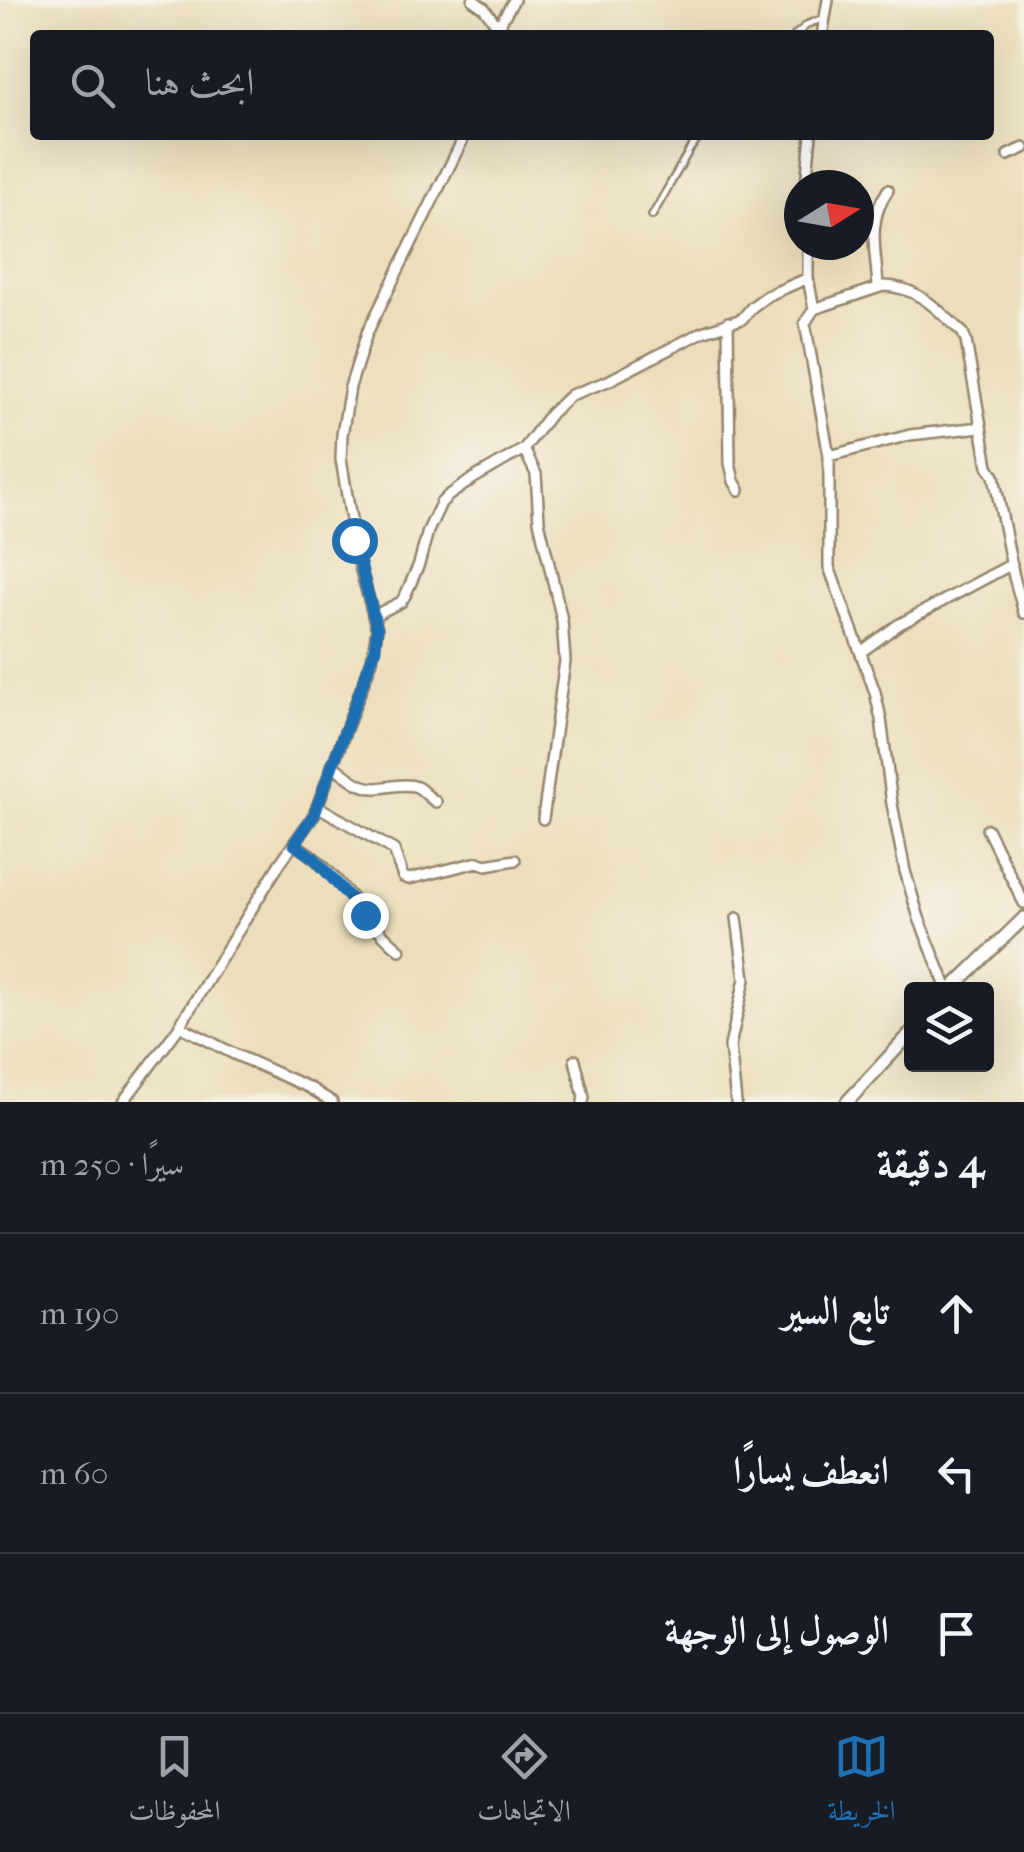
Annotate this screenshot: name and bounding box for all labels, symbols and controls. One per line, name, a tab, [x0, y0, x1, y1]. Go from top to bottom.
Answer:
search box	[30, 30, 994, 140]
icon: search	[65, 58, 120, 113]
text: ابحث هنا	[145, 60, 255, 105]
north arrow	[784, 170, 874, 260]
route start	[332, 518, 378, 564]
route end	[343, 893, 389, 939]
map controls	[904, 982, 994, 1072]
button: layers	[904, 982, 994, 1072]
text: 4 دقيقة	[877, 1139, 984, 1188]
text: سيرًا · 250 m	[40, 1146, 184, 1183]
icon: ahead	[929, 1286, 984, 1341]
text: تابع السير	[782, 1288, 889, 1333]
text: 190 m	[40, 1295, 119, 1332]
icon: left	[929, 1446, 984, 1501]
text: انعطف يسارًا	[733, 1448, 889, 1493]
text: 60 m	[40, 1455, 108, 1492]
icon: arrive	[929, 1606, 984, 1661]
text: الوصول إلى الوجهة	[665, 1608, 889, 1653]
tab: المحفوظات	[128, 1729, 221, 1838]
tab: الاتجاهات	[477, 1729, 571, 1838]
tab: الخريطة	[828, 1729, 896, 1838]

